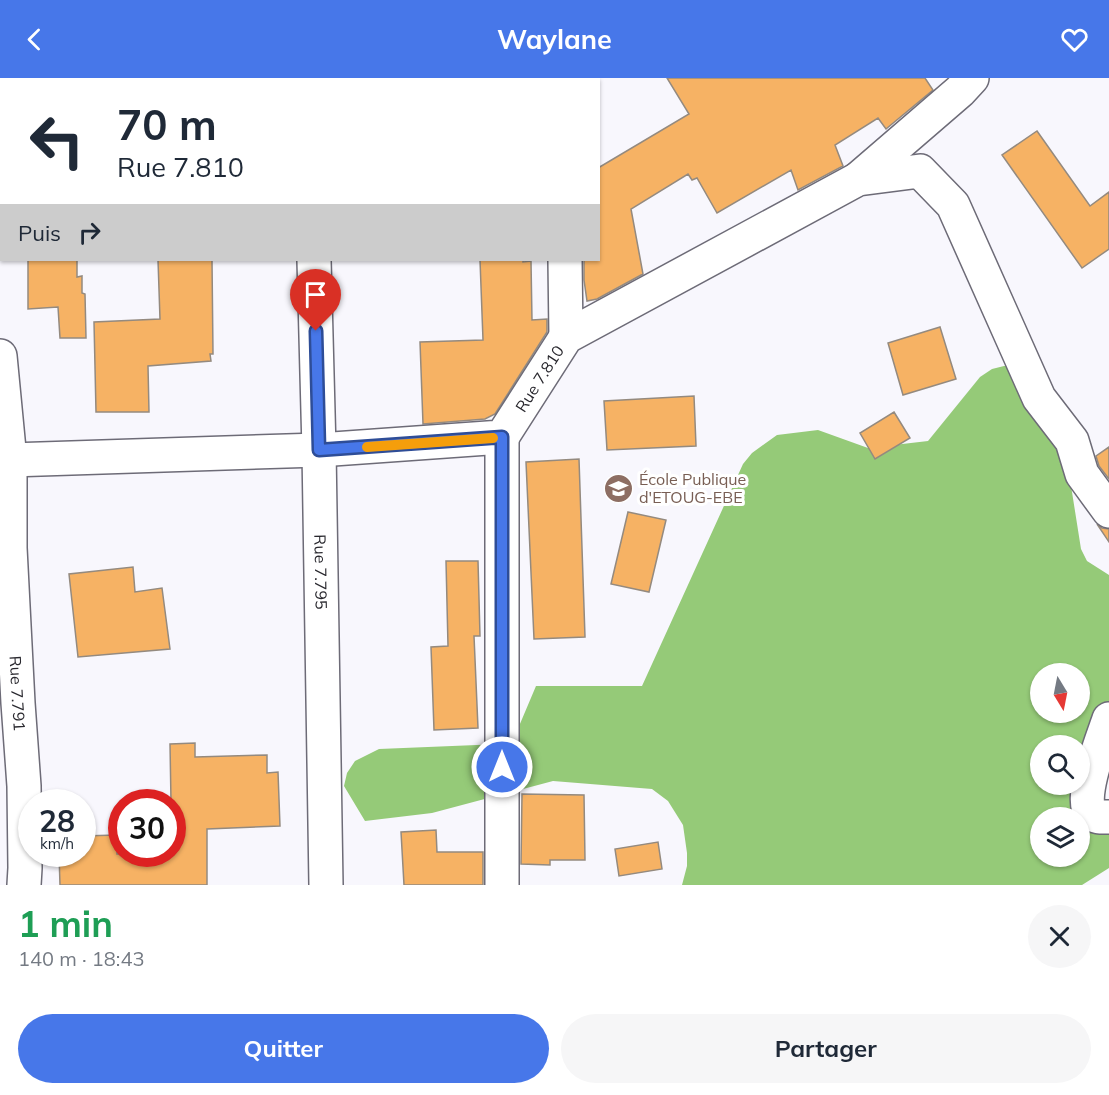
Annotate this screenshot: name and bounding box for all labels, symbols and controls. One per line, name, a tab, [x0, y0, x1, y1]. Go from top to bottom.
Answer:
text: Waylane	[497, 22, 612, 56]
icon: back	[18, 23, 51, 56]
icon: heart	[1058, 23, 1091, 56]
text: 70 m	[117, 98, 217, 151]
icon: left	[18, 102, 96, 180]
text: Rue 7.810	[117, 150, 244, 184]
icon: right	[73, 216, 106, 249]
text: Puis	[18, 219, 61, 247]
pin	[290, 269, 341, 331]
icon: arrive	[299, 278, 332, 311]
street label: Rue 7.810	[511, 341, 568, 416]
place label: École Publique d'ETOUG-EBE	[639, 469, 746, 507]
school or university icon: École Publique d'ETOUG-EBE	[602, 472, 634, 504]
street label: Rue 7.795	[310, 534, 332, 610]
street label: Rue 7.791	[6, 655, 30, 732]
north arrow	[1030, 663, 1090, 723]
map controls	[1030, 663, 1090, 867]
position arrow	[470, 735, 534, 799]
button: search	[1030, 735, 1090, 795]
speed limit sign: 30	[108, 789, 186, 867]
text: 28	[39, 802, 75, 840]
button: layers	[1030, 807, 1090, 867]
text: km/h	[40, 834, 74, 853]
text: 1 min	[18, 901, 113, 946]
button: close	[1028, 905, 1091, 968]
text: 140 m · 18:43	[18, 946, 144, 971]
button: Quitter	[18, 1014, 549, 1083]
button: Partager	[561, 1014, 1091, 1083]

